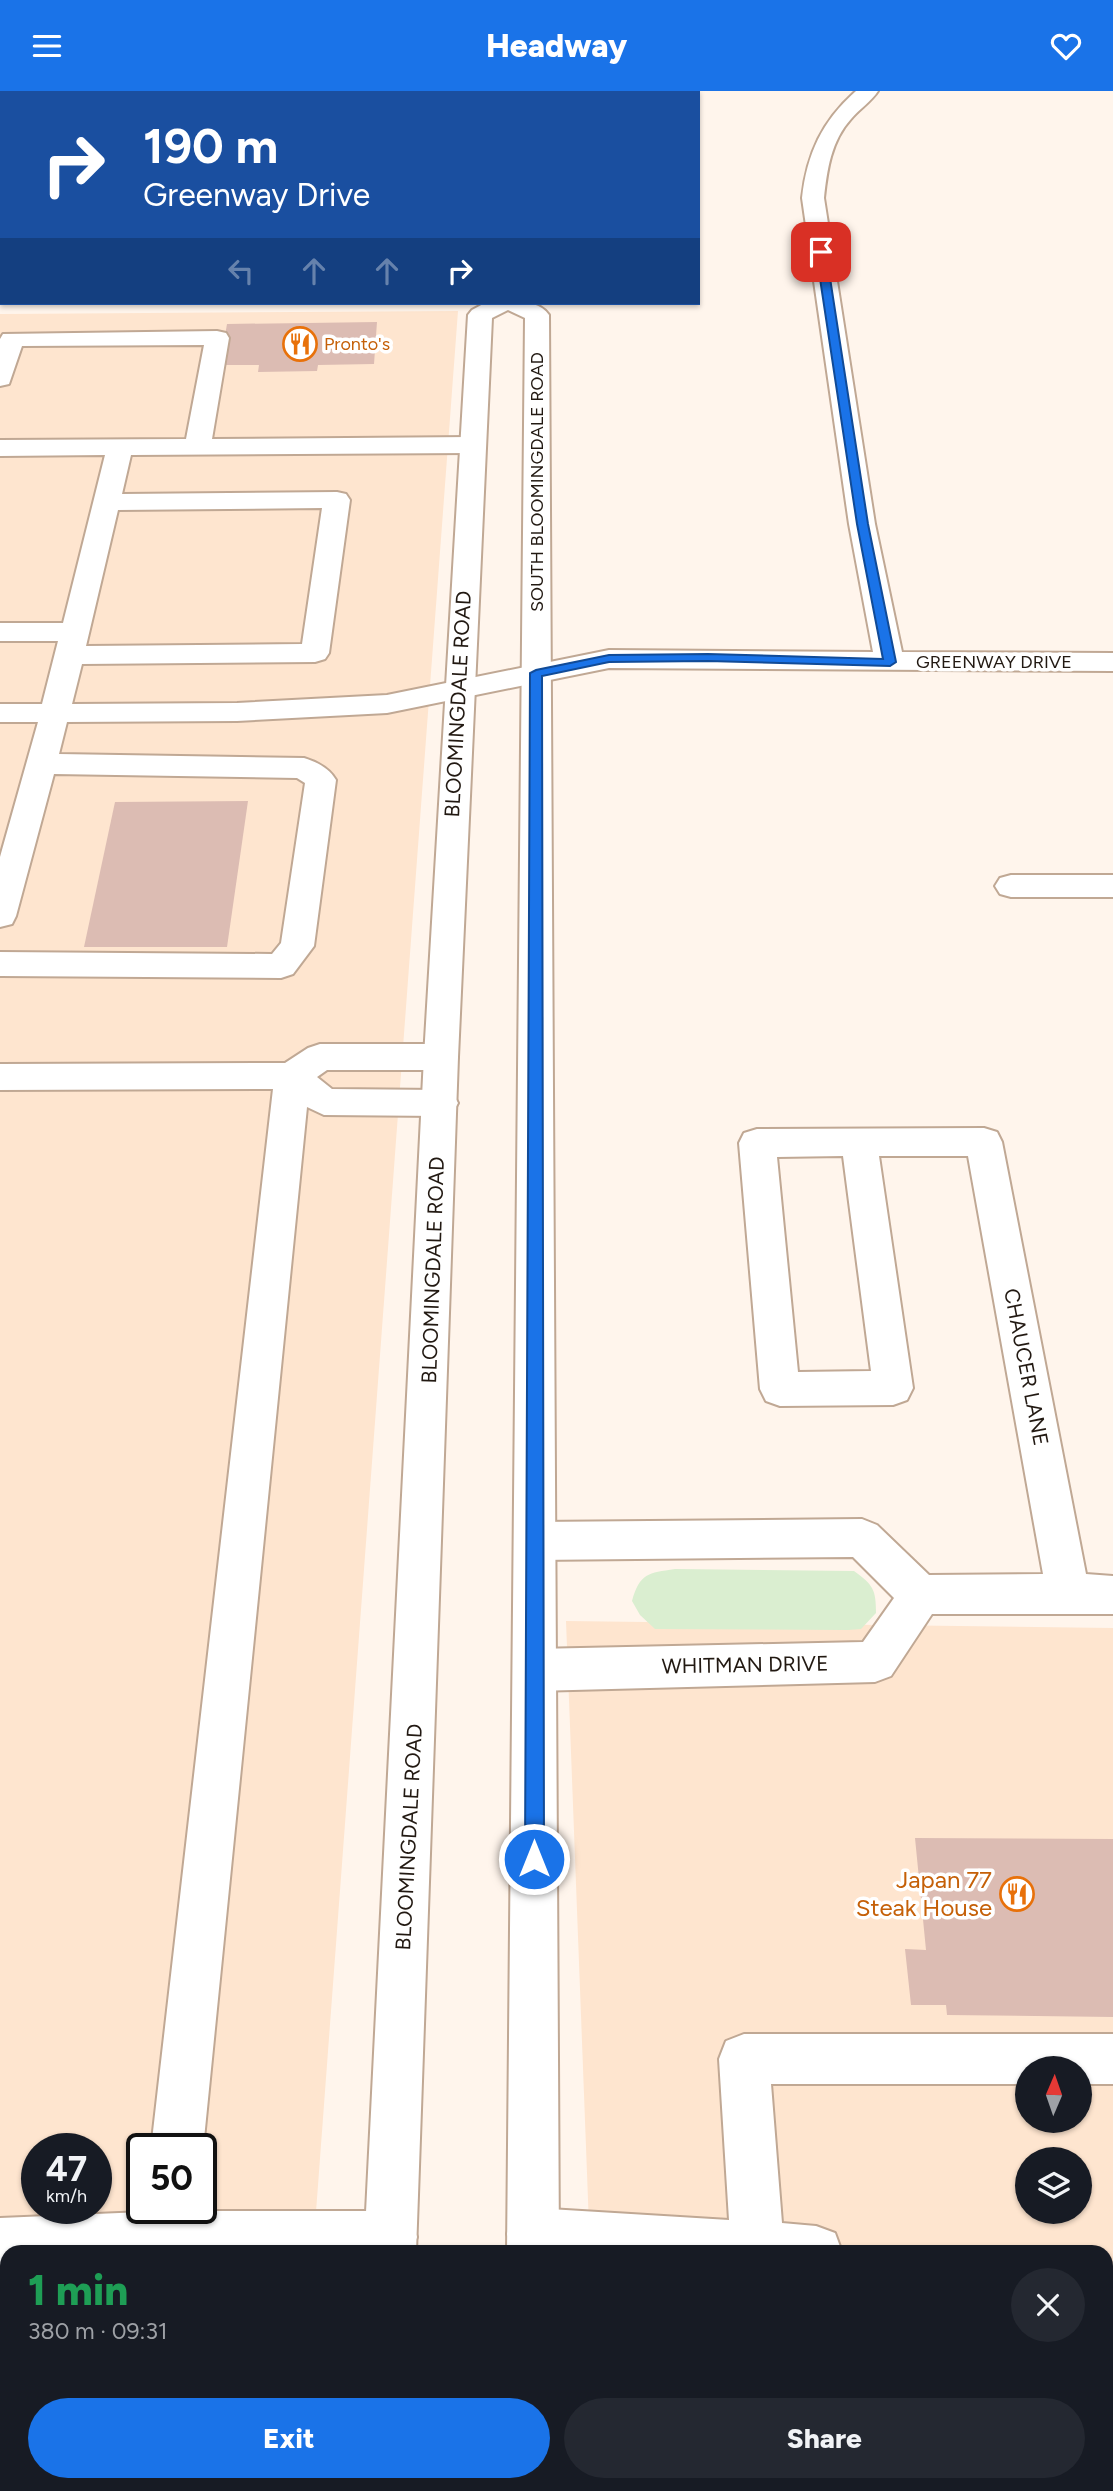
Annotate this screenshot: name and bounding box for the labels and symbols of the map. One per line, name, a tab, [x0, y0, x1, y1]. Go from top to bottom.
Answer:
pin	[791, 222, 851, 282]
restaurant icon: Pronto's	[281, 325, 319, 363]
place label: Pronto's	[324, 333, 390, 355]
street label: SOUTH BLOOMINGDALE ROAD	[526, 352, 548, 612]
street label: BLOOMINGDALE ROAD	[439, 590, 476, 818]
street label: GREENWAY DRIVE	[916, 651, 1072, 673]
street label: BLOOMINGDALE ROAD	[416, 1156, 449, 1384]
street label: CHAUCER LANE	[999, 1286, 1054, 1448]
street label: WHITMAN DRIVE	[661, 1651, 829, 1678]
street label: BLOOMINGDALE ROAD	[390, 1723, 427, 1951]
position arrow	[497, 1822, 571, 1896]
place label: Japan 77 Steak House	[856, 1865, 992, 1922]
restaurant icon: Japan 77 Steak House	[998, 1875, 1036, 1913]
north arrow	[1015, 2056, 1092, 2133]
speed limit sign: 50	[126, 2133, 217, 2224]

